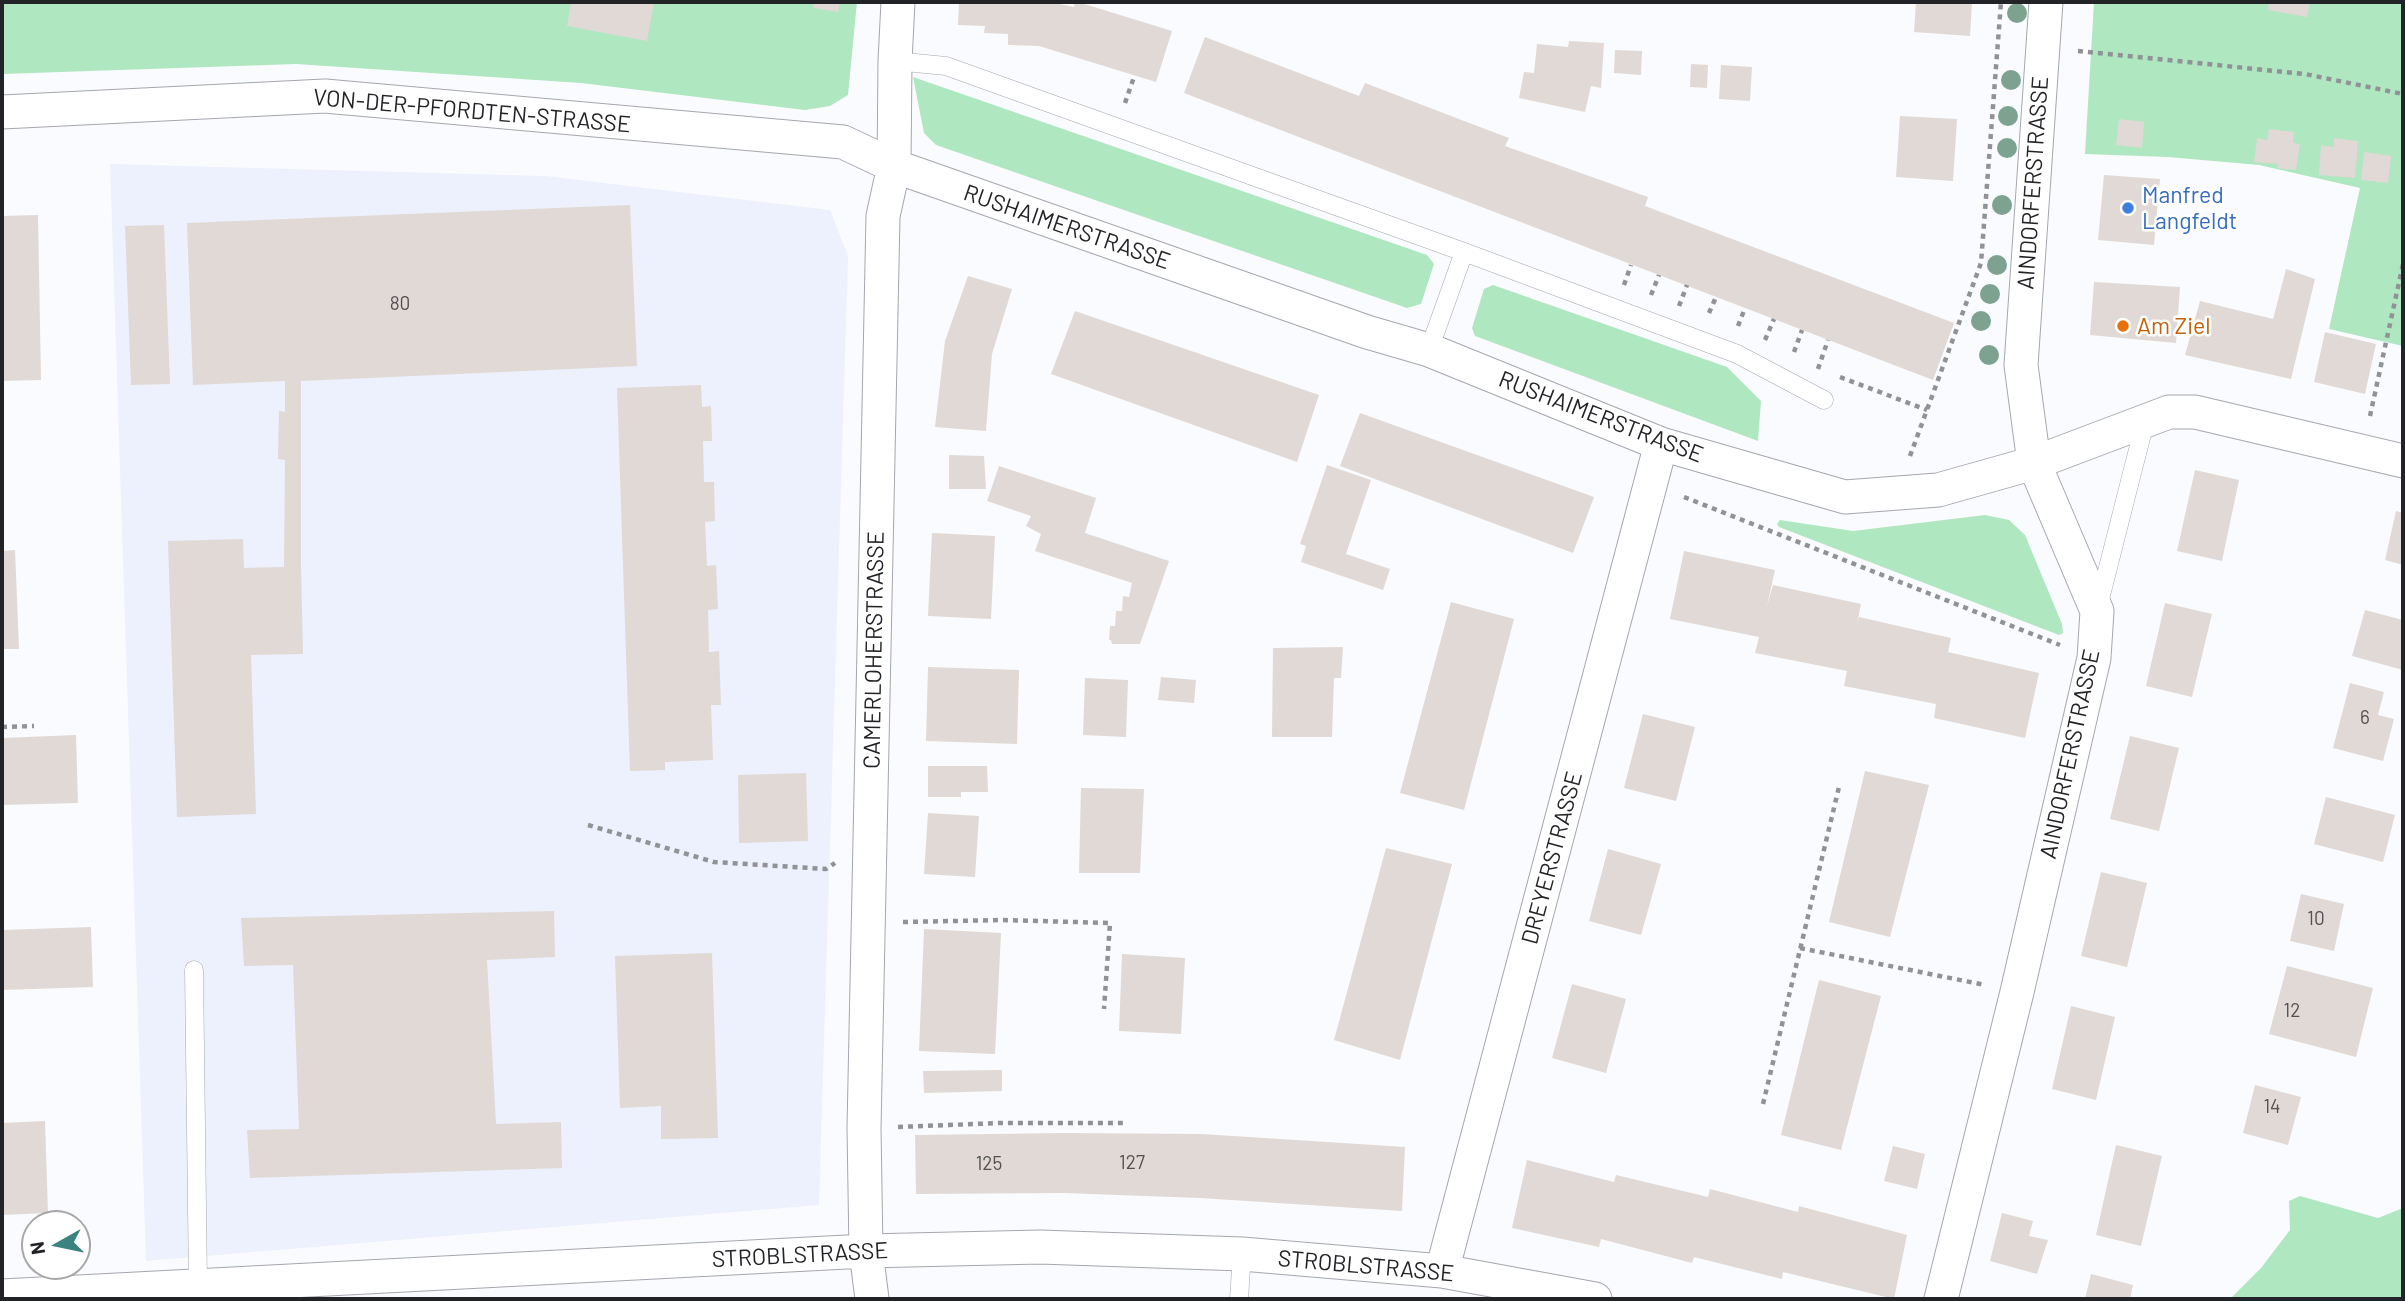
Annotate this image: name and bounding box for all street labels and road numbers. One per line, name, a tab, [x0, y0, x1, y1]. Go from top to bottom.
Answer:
street label: AINDORFERSTRASSE	[2012, 75, 2054, 291]
street label: VON-DER-PFORDTEN-STRASSE	[312, 83, 632, 139]
street label: RUSHAIMERSTRASSE	[960, 179, 1174, 275]
street label: RUSHAIMERSTRASSE	[1495, 365, 1707, 469]
street label: CAMERLOHERSTRASSE	[858, 531, 890, 769]
street label: AINDORFERSTRASSE	[2034, 647, 2106, 861]
street label: DREYERSTRASSE	[1516, 769, 1588, 947]
street label: STROBLSTRASSE	[711, 1237, 889, 1273]
street label: STROBLSTRASSE	[1277, 1245, 1455, 1287]

